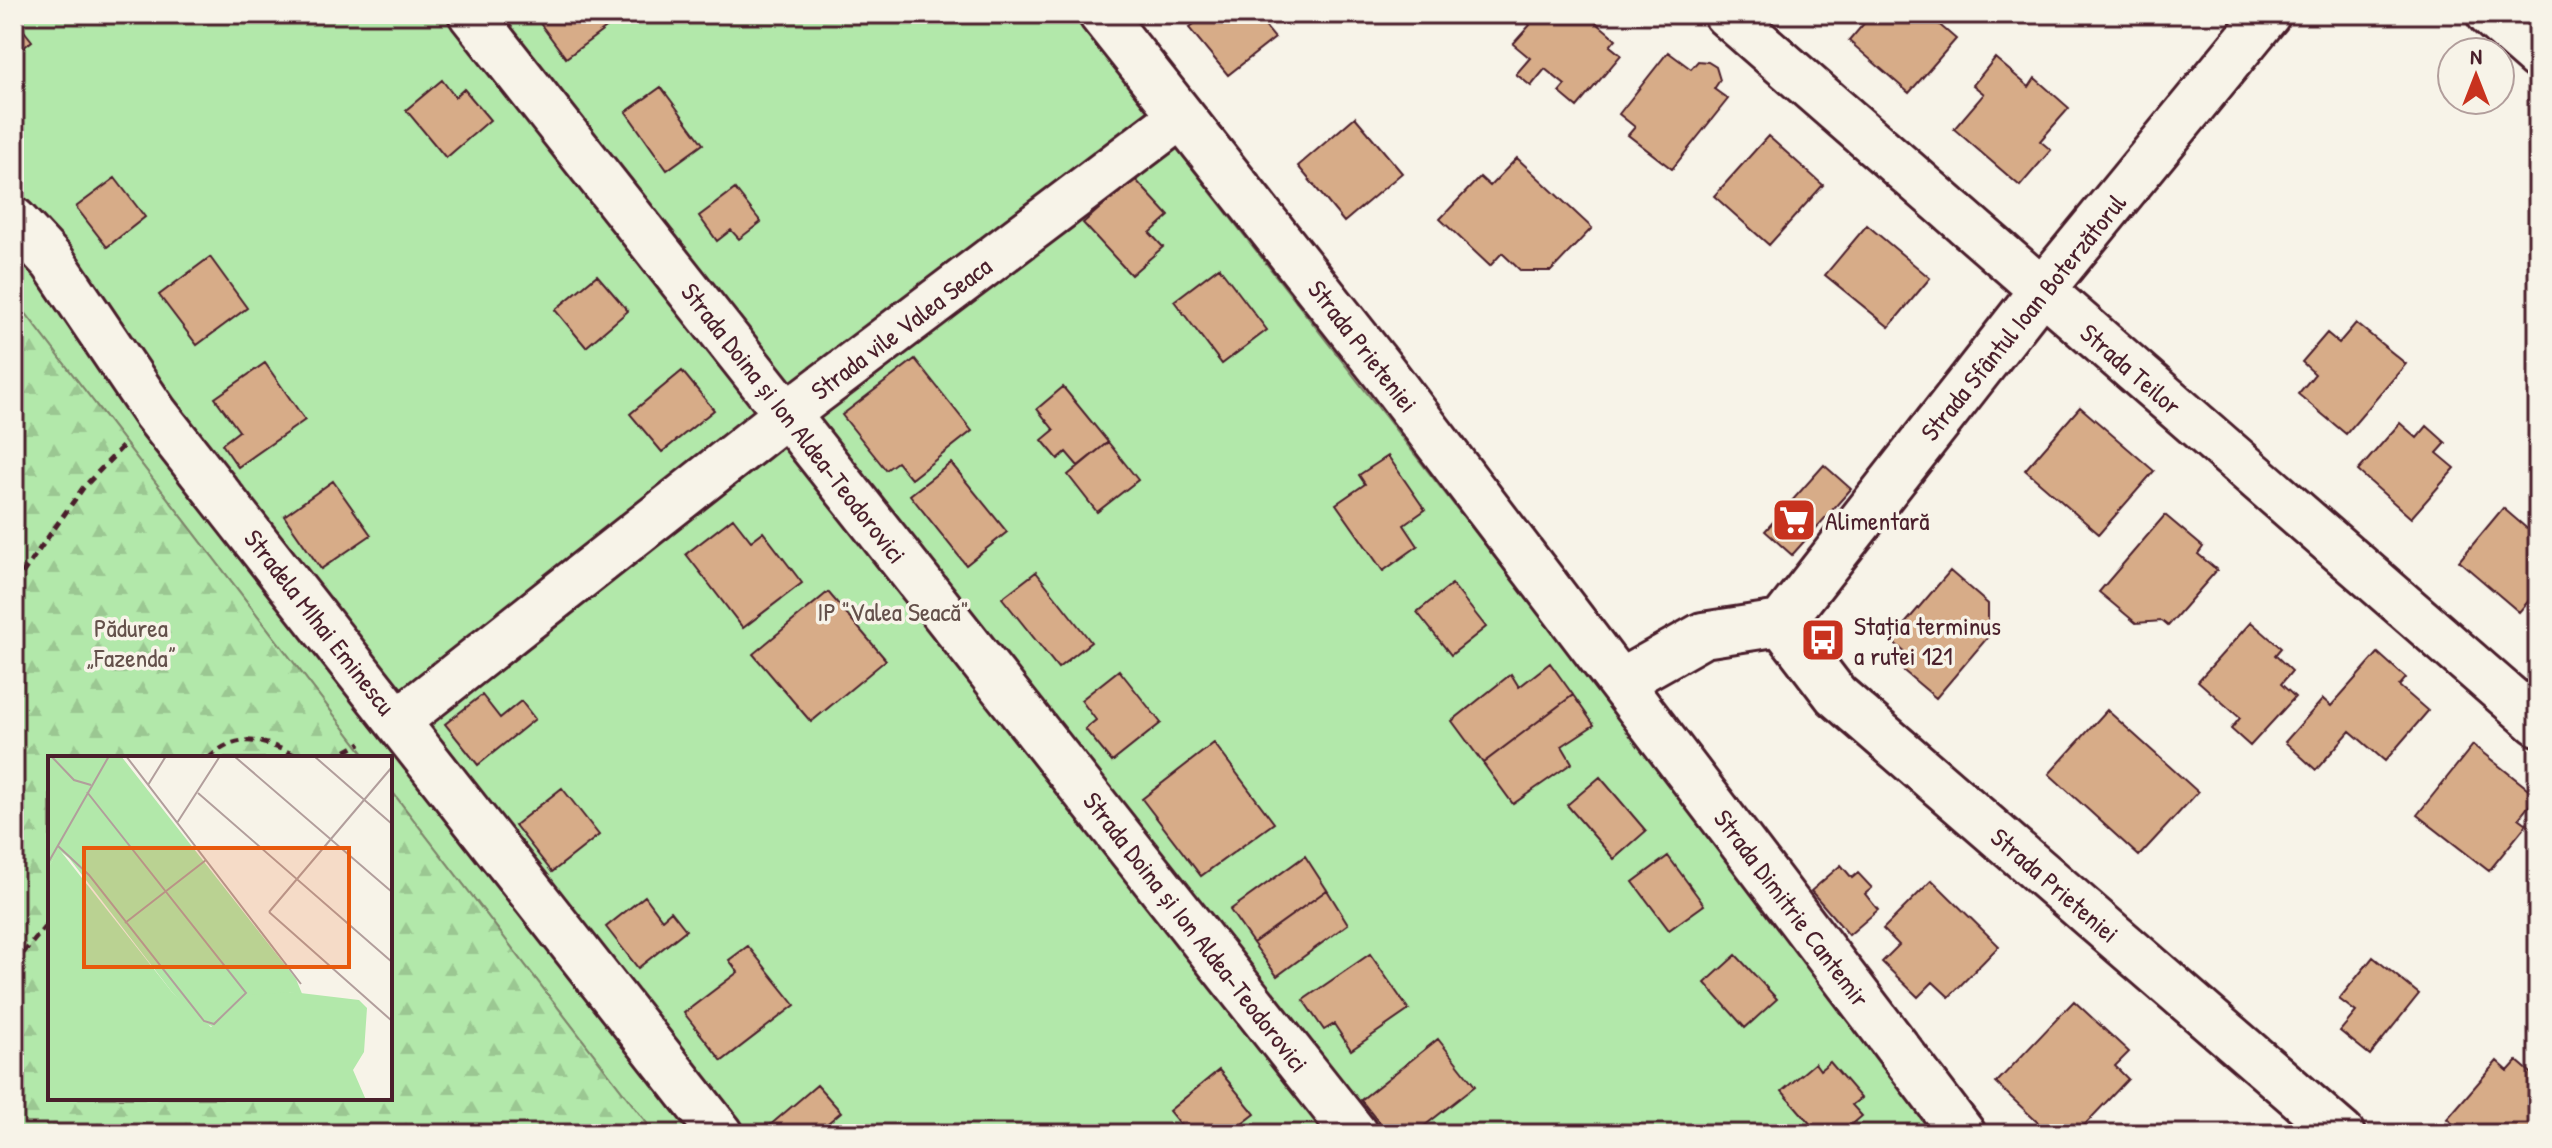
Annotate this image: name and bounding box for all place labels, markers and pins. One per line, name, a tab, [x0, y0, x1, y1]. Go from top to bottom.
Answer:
supermarket icon: Alimentară	[1770, 496, 1818, 544]
place label: Alimentară	[1825, 503, 1930, 538]
place label: Stația terminus a rutei 121	[1854, 608, 2001, 673]
bus stop icon: Stația terminus a rutei 121	[1799, 616, 1847, 664]

